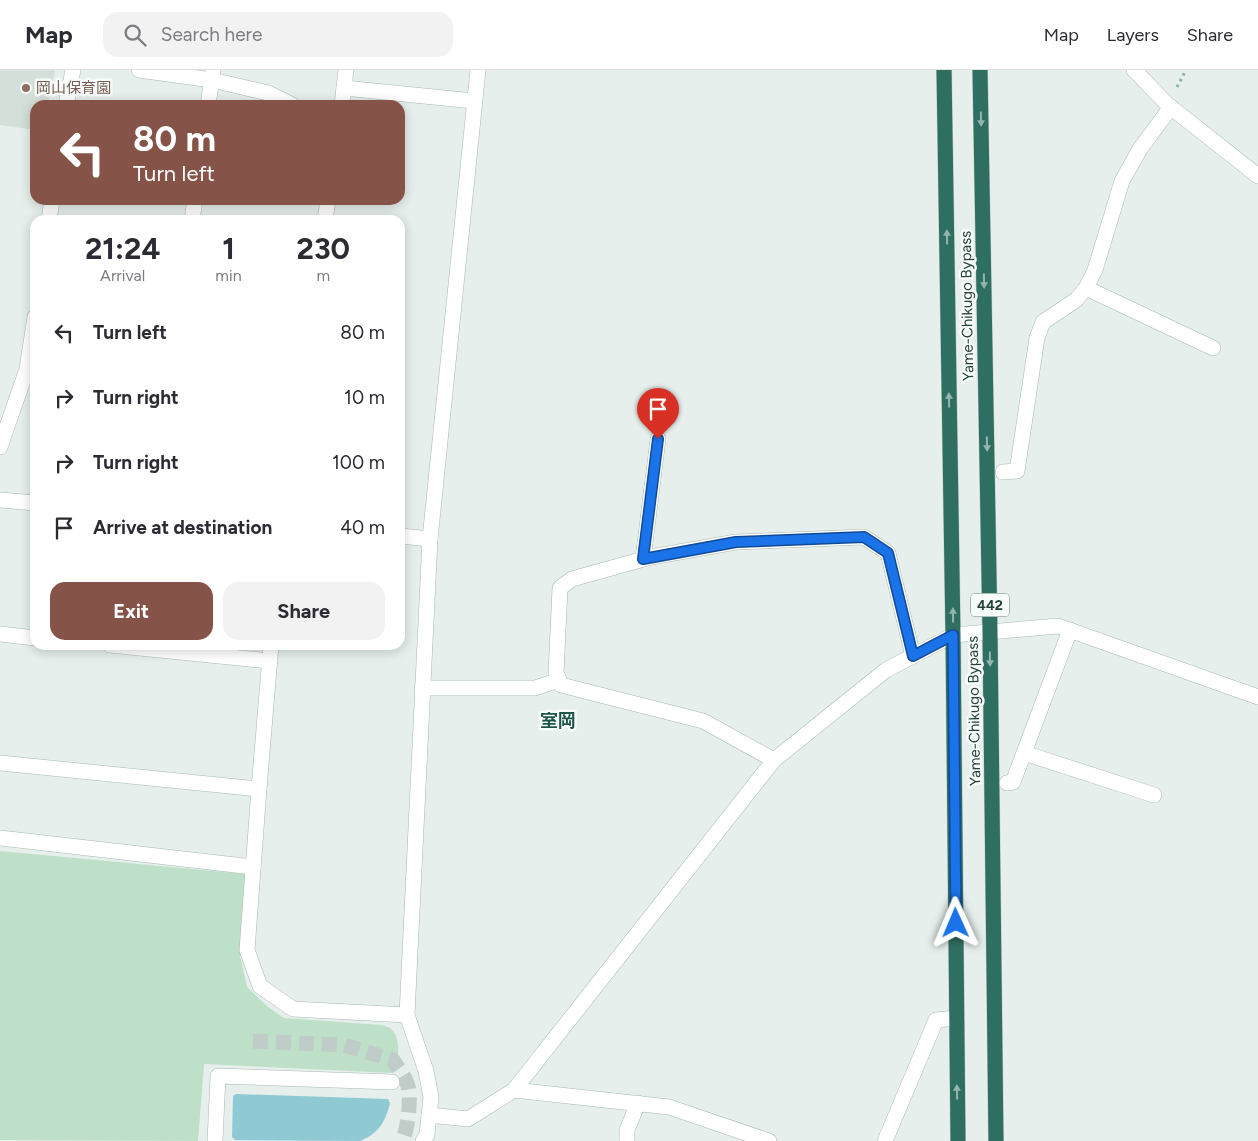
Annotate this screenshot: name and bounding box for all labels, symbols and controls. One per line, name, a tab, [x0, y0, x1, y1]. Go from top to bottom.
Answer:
search box	[103, 12, 453, 57]
text: Map	[25, 20, 73, 49]
icon: search	[121, 21, 149, 49]
text: Search here	[161, 23, 262, 46]
text: Map	[1044, 24, 1079, 46]
text: Layers	[1107, 24, 1159, 46]
text: Share	[1187, 24, 1233, 46]
place label: 岡山保育園	[36, 79, 111, 97]
marker: 岡山保育園	[20, 82, 32, 94]
one-way arrow	[977, 111, 985, 127]
text: 80 m	[133, 118, 216, 160]
icon: left	[50, 120, 115, 185]
text: Turn left	[133, 160, 215, 187]
one-way arrow	[943, 229, 951, 245]
text: 21:24	[85, 230, 160, 267]
text: 1	[222, 230, 235, 267]
text: 230	[297, 230, 350, 267]
street label: Yame-Chikugo Bypass	[957, 231, 977, 381]
text: Arrival	[100, 266, 145, 285]
text: min	[215, 266, 242, 285]
text: m	[316, 266, 330, 285]
one-way arrow	[980, 273, 988, 289]
icon: left	[50, 319, 78, 347]
text: Turn left	[93, 321, 167, 344]
text: 80 m	[340, 321, 385, 344]
icon: right	[50, 384, 78, 412]
text: Turn right	[93, 386, 179, 409]
text: 10 m	[344, 386, 385, 409]
pin	[637, 388, 679, 439]
one-way arrow	[945, 392, 953, 408]
icon: arrive	[644, 395, 672, 423]
one-way arrow	[983, 436, 991, 452]
icon: right	[50, 449, 78, 477]
text: Turn right	[93, 451, 179, 474]
text: 100 m	[332, 451, 385, 474]
icon: arrive	[50, 514, 78, 542]
text: Arrive at destination	[93, 516, 272, 539]
text: 40 m	[340, 516, 385, 539]
button: Exit	[50, 582, 213, 640]
button: Share	[223, 582, 385, 640]
road number: 442	[971, 594, 1009, 616]
one-way arrow	[949, 607, 957, 623]
street label: Yame-Chikugo Bypass	[964, 636, 984, 786]
one-way arrow	[987, 651, 995, 667]
district label: 室岡	[540, 710, 576, 732]
position arrow	[929, 896, 981, 948]
one-way arrow	[953, 1084, 961, 1100]

